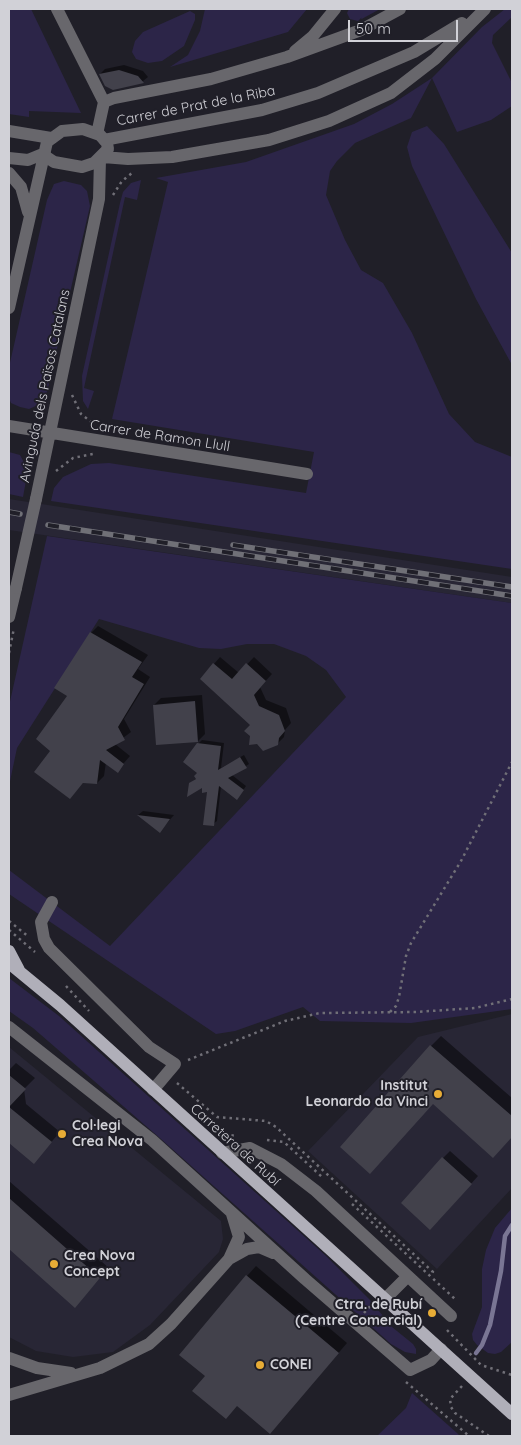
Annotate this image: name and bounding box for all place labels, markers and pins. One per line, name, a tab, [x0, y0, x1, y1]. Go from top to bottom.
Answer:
place label: Institut Leonardo da Vinci	[306, 1078, 428, 1110]
marker: Institut Leonardo da Vinci	[432, 1088, 444, 1100]
place label: Col·legi Crea Nova	[72, 1118, 143, 1150]
marker: Col·legi Crea Nova	[56, 1128, 68, 1140]
place label: Crea Nova Concept	[64, 1248, 135, 1280]
marker: Crea Nova Concept	[48, 1258, 60, 1270]
place label: Ctra. de Rubí (Centre Comercial)	[295, 1297, 422, 1330]
marker: Ctra. de Rubí (Centre Comercial)	[426, 1307, 438, 1319]
place label: CONEI	[270, 1357, 312, 1373]
marker: CONEI	[254, 1359, 266, 1371]

